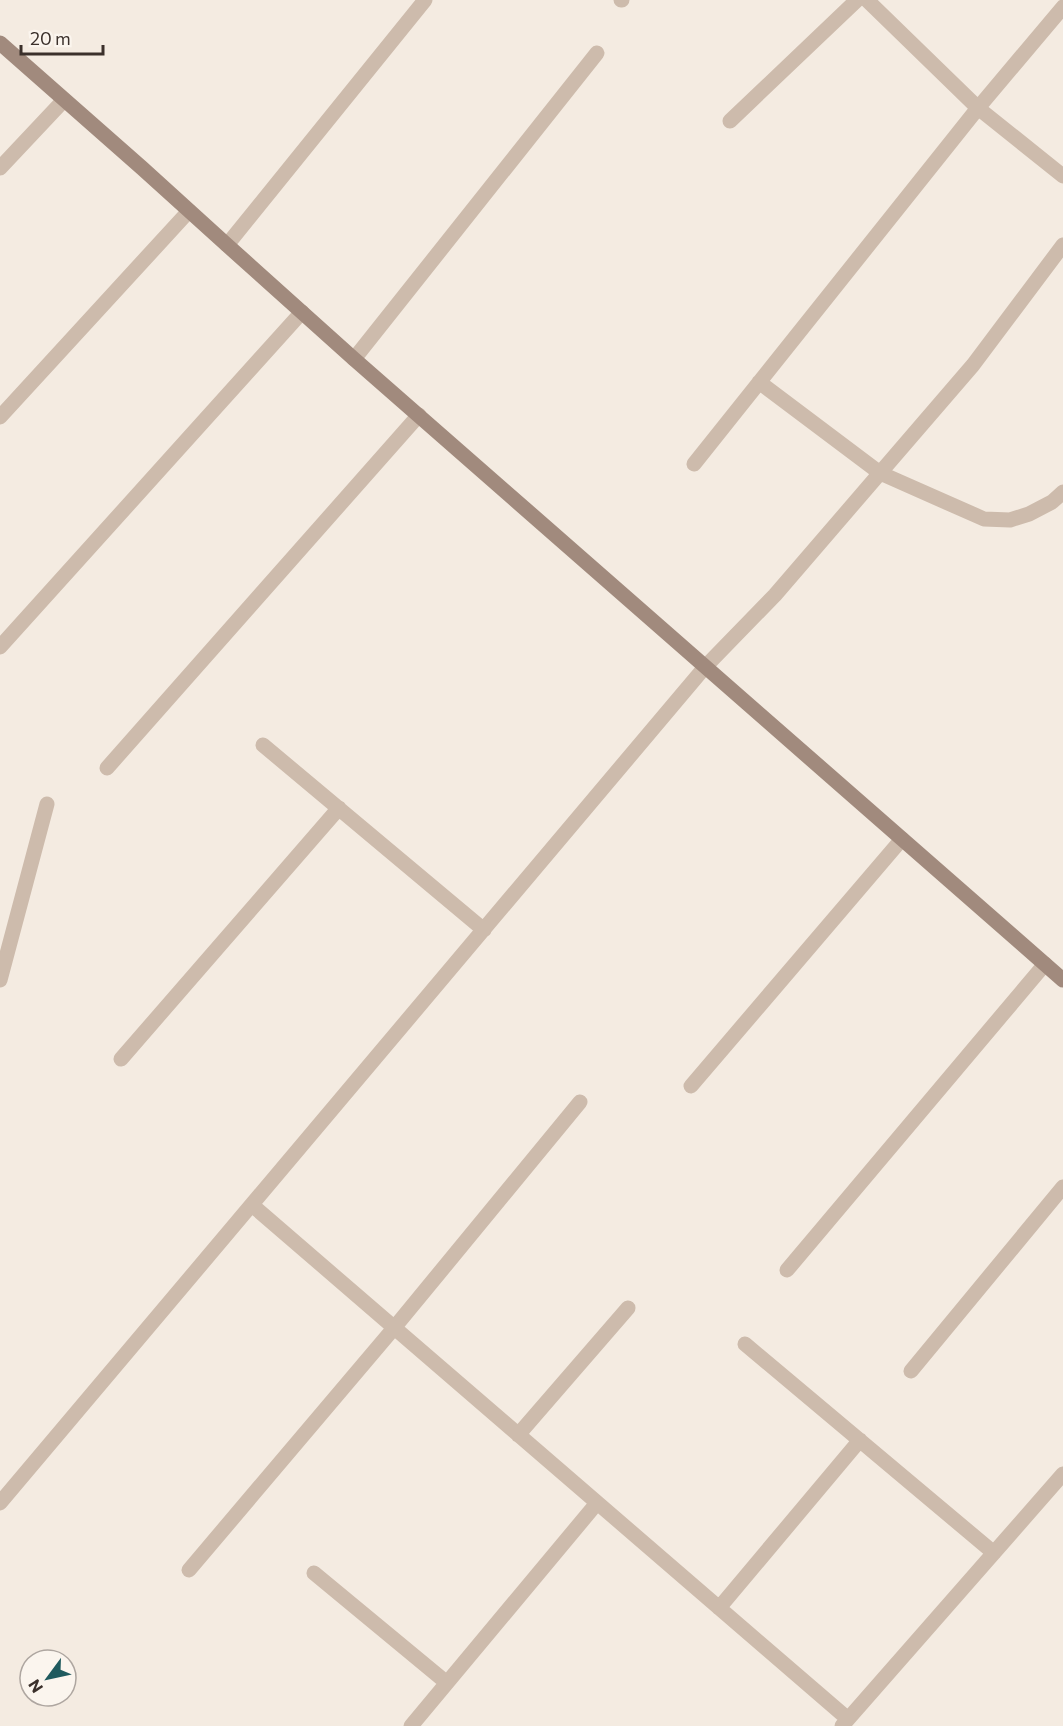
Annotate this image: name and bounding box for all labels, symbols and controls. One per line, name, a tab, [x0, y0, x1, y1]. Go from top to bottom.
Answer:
scale bar	[21, 18, 104, 56]
text: 20 m	[30, 27, 71, 49]
north arrow	[18, 1648, 78, 1708]
text: N	[24, 1676, 46, 1697]

